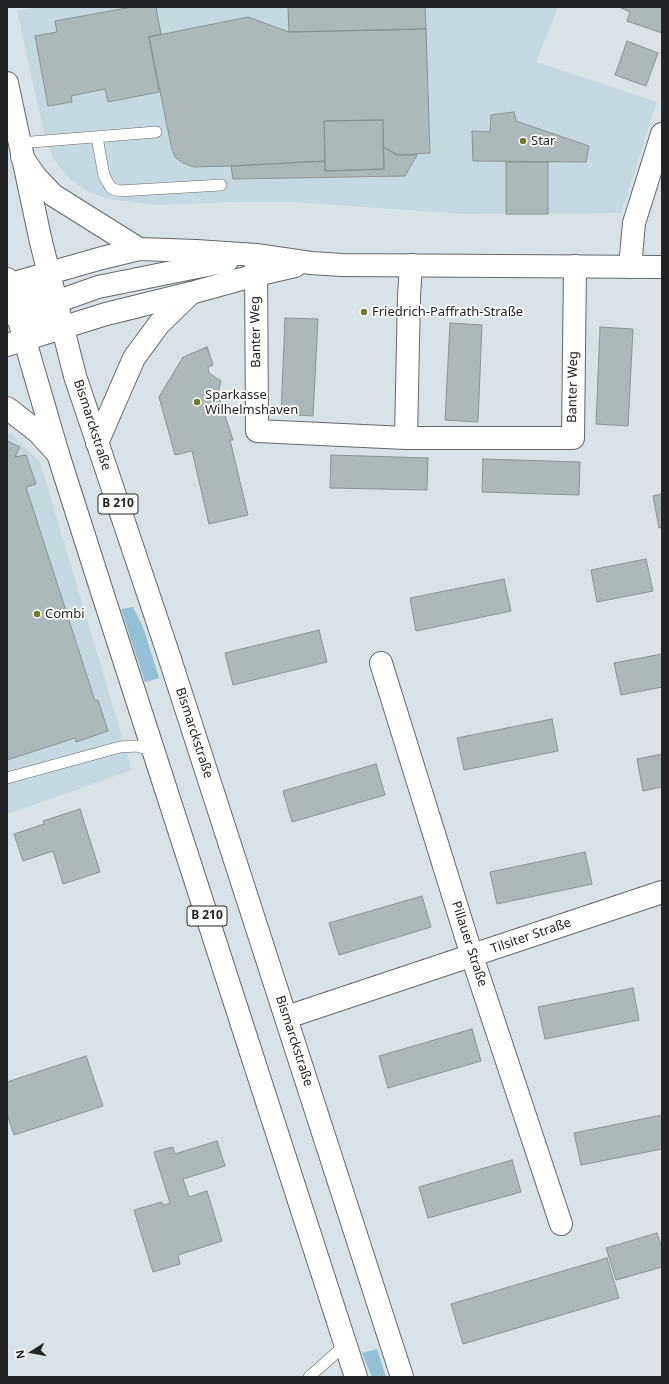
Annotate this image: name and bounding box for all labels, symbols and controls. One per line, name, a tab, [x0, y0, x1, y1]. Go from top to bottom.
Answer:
place label: Star	[531, 133, 555, 149]
marker: Star	[518, 136, 528, 146]
street label: Banter Weg	[248, 296, 264, 368]
place label: Friedrich-Paffrath-Straße	[372, 304, 523, 320]
marker: Friedrich-Paffrath-Straße	[359, 307, 369, 317]
street label: Banter Weg	[565, 351, 581, 423]
street label: Bismarckstraße	[70, 378, 114, 472]
place label: Sparkasse Wilhelmshaven	[205, 387, 298, 418]
marker: Sparkasse Wilhelmshaven	[192, 397, 202, 407]
road number: B 210	[98, 494, 138, 514]
place label: Combi	[45, 606, 85, 622]
marker: Combi	[32, 609, 42, 619]
street label: Bismarckstraße	[172, 686, 216, 780]
street label: Pillauer Straße	[448, 899, 490, 989]
road number: B 210	[187, 906, 227, 926]
street label: Tilsiter Straße	[489, 915, 573, 957]
street label: Bismarckstraße	[272, 994, 316, 1088]
north arrow	[12, 1332, 52, 1372]
text: N	[12, 1349, 28, 1360]

